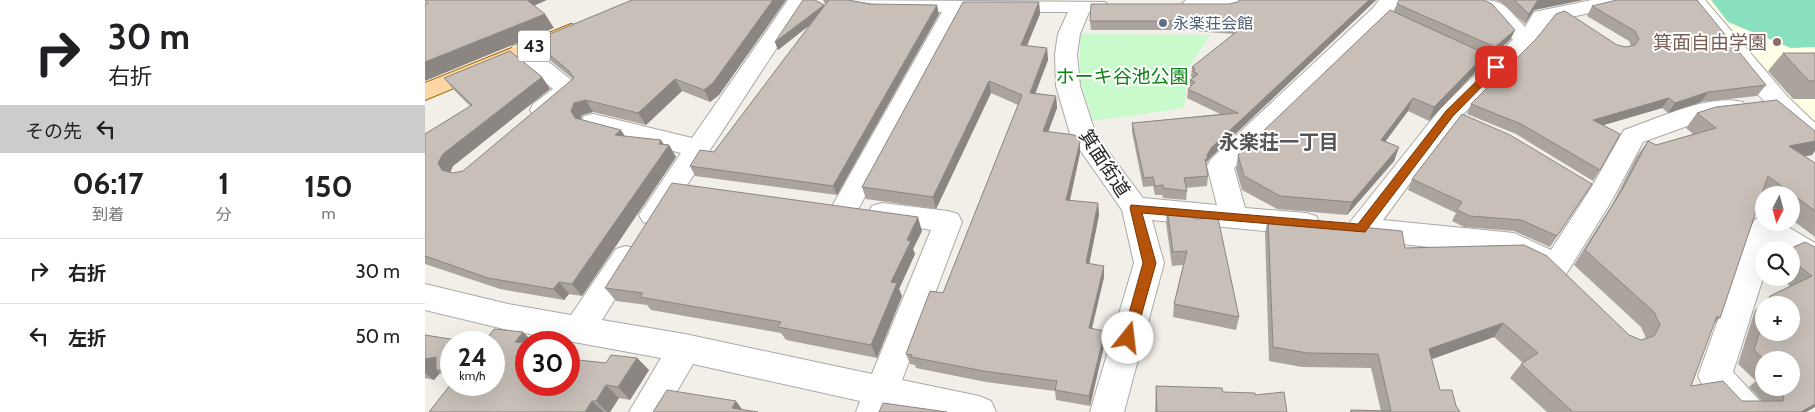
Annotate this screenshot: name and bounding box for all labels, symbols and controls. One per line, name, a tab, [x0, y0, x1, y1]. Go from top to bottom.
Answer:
place label: 永楽荘会館	[1173, 14, 1253, 33]
text: 30 m	[108, 15, 190, 58]
marker: 永楽荘会館	[1157, 17, 1169, 29]
icon: right	[25, 20, 90, 85]
road number: 43	[518, 30, 550, 61]
place label: 箕面自由学園	[1653, 31, 1767, 54]
marker: 箕面自由学園	[1771, 36, 1783, 48]
pin	[1475, 46, 1517, 88]
icon: arrive	[1482, 53, 1510, 81]
text: 右折	[108, 63, 152, 90]
park label: ホーキ谷池公園	[1055, 65, 1189, 88]
icon: left	[92, 115, 120, 143]
text: その先	[25, 120, 82, 143]
street label: 箕面街道	[1074, 125, 1135, 201]
district label: 永楽荘一丁目	[1219, 130, 1339, 154]
text: 06:17	[72, 165, 143, 202]
text: 1	[218, 165, 229, 202]
text: 150	[304, 168, 353, 205]
north arrow	[1755, 186, 1800, 231]
map controls	[1755, 186, 1800, 396]
text: m	[321, 204, 335, 223]
text: 到着	[92, 205, 124, 224]
text: 分	[216, 205, 232, 224]
button: search	[1755, 241, 1800, 286]
icon: right	[25, 257, 53, 285]
text: 30 m	[356, 260, 400, 283]
text: 右折	[68, 262, 106, 285]
button: +	[1755, 296, 1800, 341]
position arrow	[1101, 311, 1153, 363]
icon: left	[25, 322, 53, 350]
text: 50 m	[356, 325, 400, 348]
text: 左折	[68, 327, 106, 350]
speed limit sign: 30	[515, 331, 580, 396]
text: 24	[458, 342, 487, 372]
button: −	[1755, 351, 1800, 396]
text: km/h	[459, 368, 486, 383]

